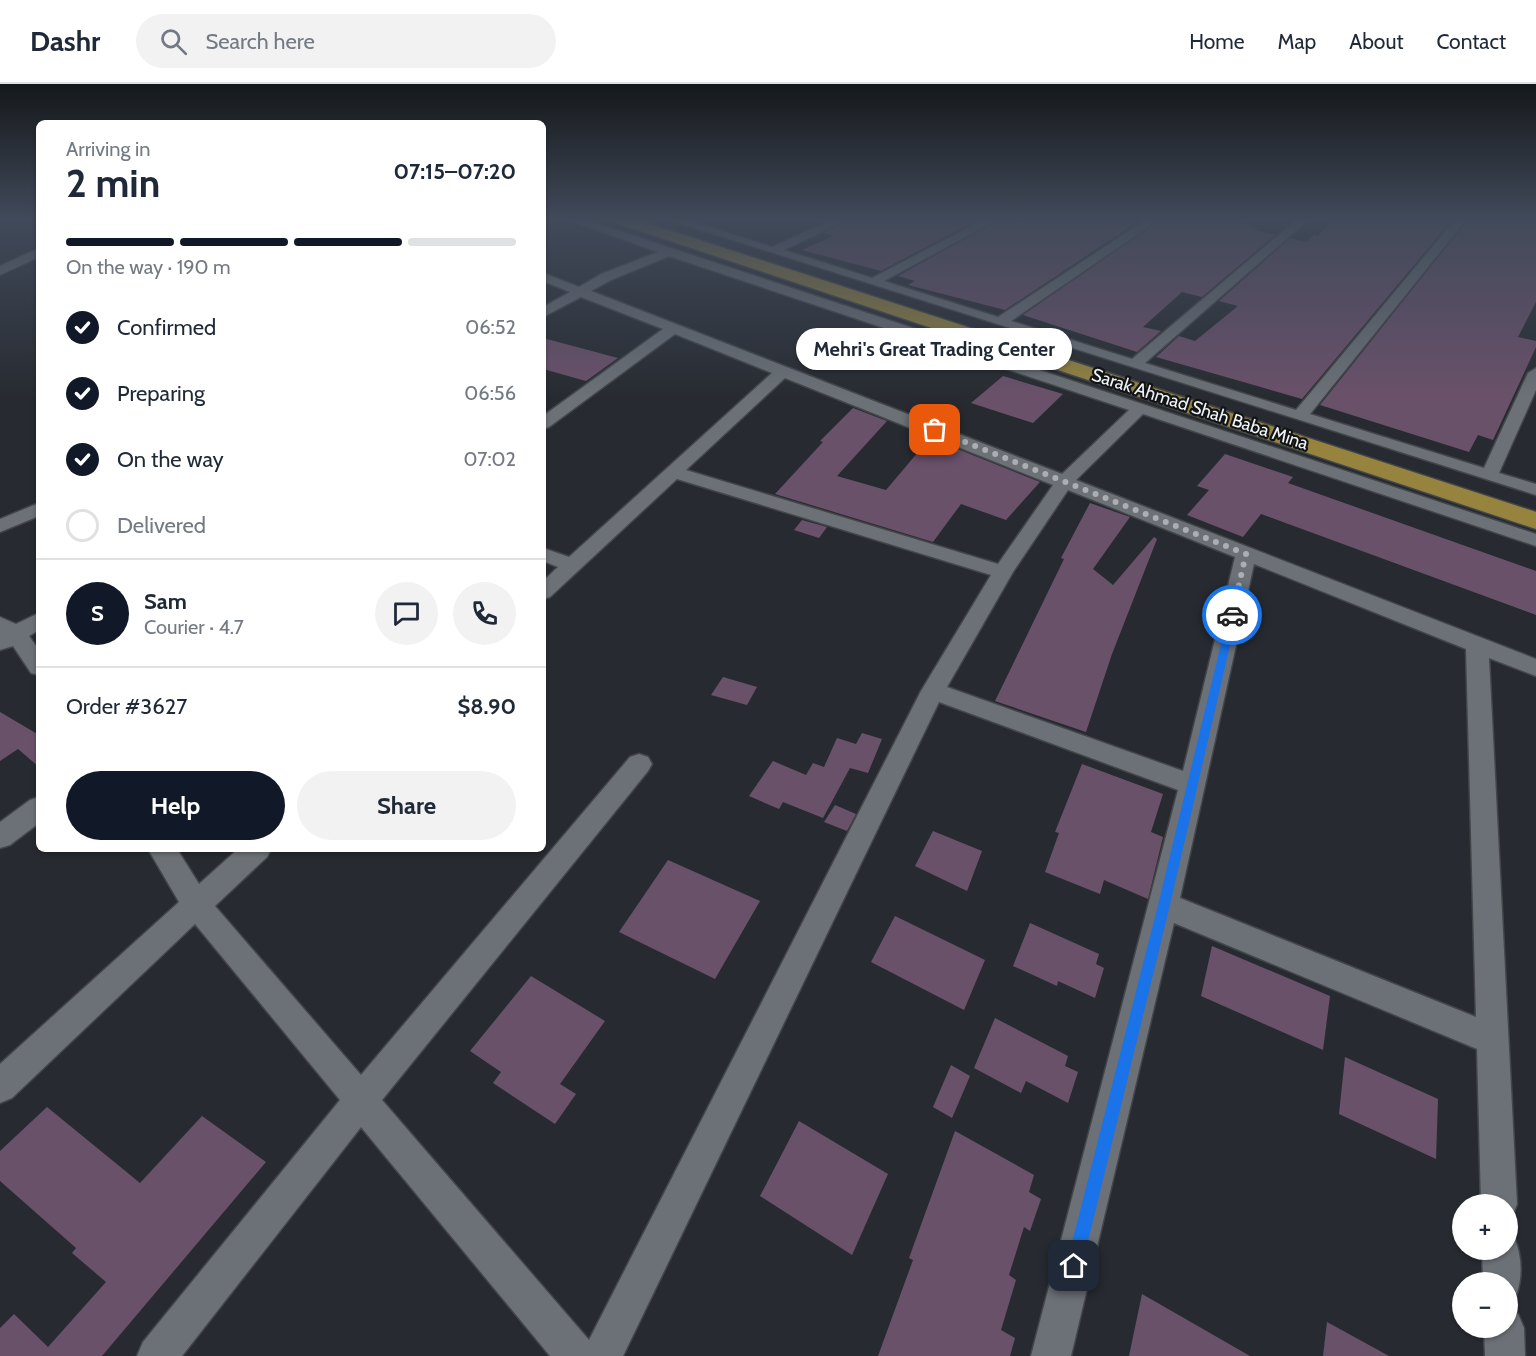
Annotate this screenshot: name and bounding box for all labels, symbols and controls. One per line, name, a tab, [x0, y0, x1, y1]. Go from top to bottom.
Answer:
search box	[136, 14, 556, 68]
text: Dashr	[30, 24, 100, 58]
icon: search	[157, 25, 190, 58]
text: Search here	[205, 28, 315, 55]
text: Home	[1189, 29, 1245, 54]
text: Map	[1278, 29, 1316, 54]
text: About	[1349, 29, 1403, 54]
text: Contact	[1436, 29, 1506, 54]
text: Arriving in	[66, 137, 150, 161]
text: 07:15–07:20	[393, 158, 516, 185]
text: 2 min	[66, 159, 160, 207]
text: On the way · 190 m	[66, 255, 231, 279]
icon: check	[66, 311, 99, 344]
text: Confirmed	[117, 314, 216, 341]
text: 06:52	[465, 315, 516, 339]
callout: Mehri's Great Trading Center	[797, 328, 1073, 370]
text: Mehri's Great Trading Center	[813, 337, 1055, 361]
street label: Sarak Ahmad Shah Baba Mina	[1089, 364, 1311, 455]
icon: check	[66, 377, 99, 410]
text: Preparing	[117, 380, 205, 407]
text: 06:56	[464, 381, 516, 405]
pin	[909, 404, 960, 455]
icon: bag	[918, 413, 951, 446]
icon: check	[66, 443, 99, 476]
text: On the way	[117, 446, 224, 473]
text: 07:02	[464, 447, 516, 471]
text: Delivered	[117, 512, 206, 539]
button: chat	[375, 582, 438, 645]
button: phone	[453, 582, 516, 645]
courier	[1202, 585, 1262, 645]
text: Sam	[144, 588, 187, 615]
icon: car	[1216, 599, 1249, 632]
text: S	[91, 600, 104, 627]
text: Courier · 4.7	[144, 615, 244, 639]
text: Order #3627	[66, 693, 187, 720]
text: $8.90	[458, 693, 516, 720]
button: Help	[66, 771, 285, 840]
button: Share	[297, 771, 516, 840]
map controls	[1452, 1194, 1518, 1338]
button: +	[1452, 1194, 1518, 1260]
pin	[1048, 1240, 1099, 1291]
icon: home	[1057, 1249, 1090, 1282]
button: −	[1452, 1272, 1518, 1338]

